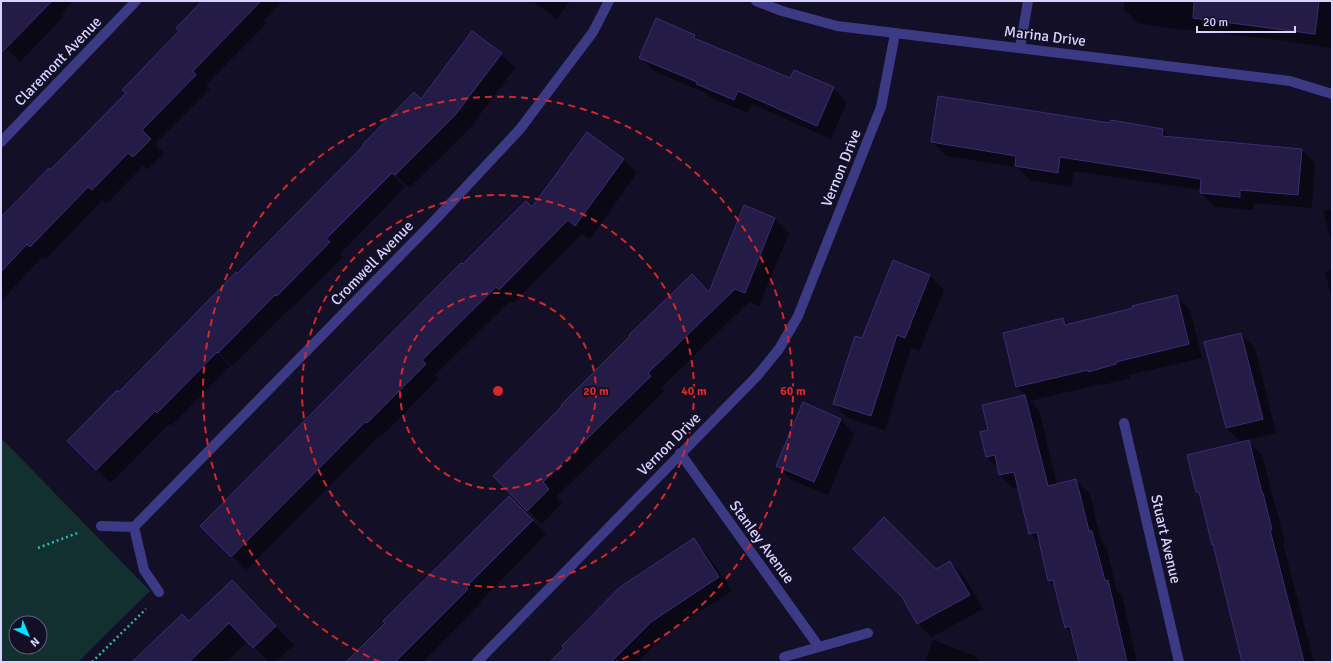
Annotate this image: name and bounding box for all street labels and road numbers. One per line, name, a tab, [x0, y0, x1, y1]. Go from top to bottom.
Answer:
street label: Claremont Avenue	[11, 13, 105, 109]
street label: Marina Drive	[1003, 22, 1087, 50]
street label: Vernon Drive	[817, 127, 865, 209]
street label: Cromwell Avenue	[327, 217, 417, 309]
street label: Vernon Drive	[634, 409, 704, 479]
street label: Stuart Avenue	[1147, 493, 1185, 585]
street label: Stanley Avenue	[726, 497, 798, 587]

